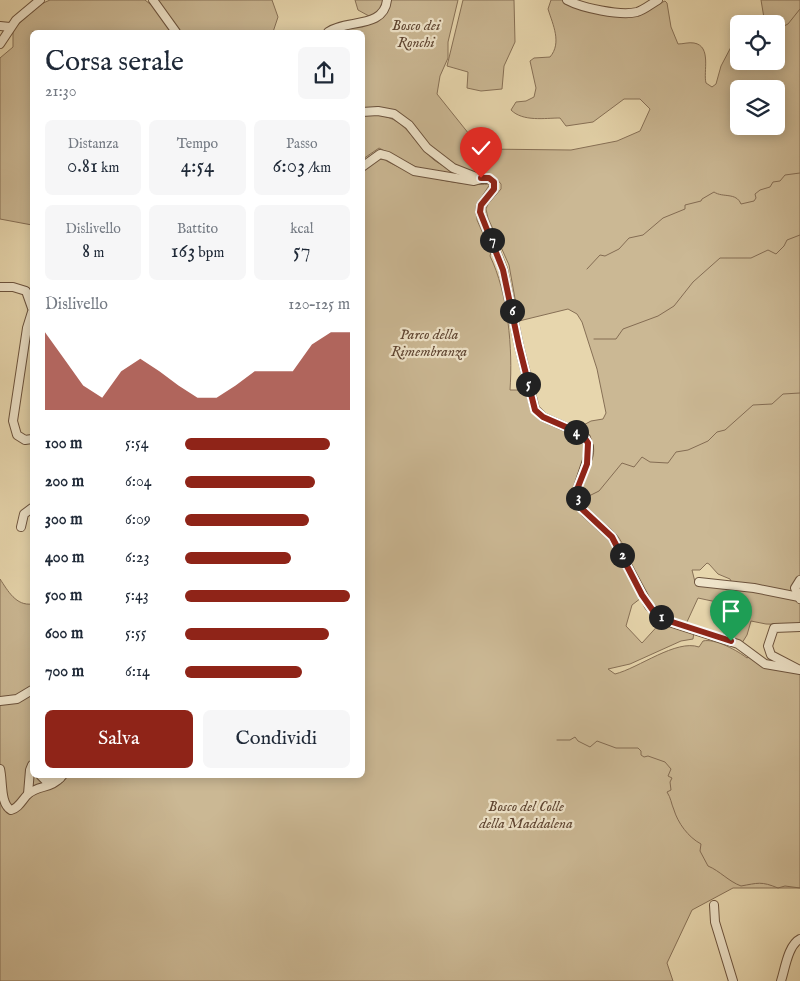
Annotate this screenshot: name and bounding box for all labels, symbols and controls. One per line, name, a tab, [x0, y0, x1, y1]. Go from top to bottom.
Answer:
map controls	[730, 15, 785, 135]
button: locate	[730, 15, 785, 70]
park label: Bosco dei Ronchi	[392, 16, 442, 52]
text: Corsa serale	[45, 45, 184, 80]
button: share	[298, 47, 350, 99]
button: layers	[730, 80, 785, 135]
text: 21:30	[45, 82, 77, 102]
pin	[460, 127, 502, 178]
icon: check	[467, 134, 495, 162]
text: Distanza	[68, 135, 119, 153]
text: Tempo	[177, 135, 218, 153]
text: Passo	[286, 135, 318, 153]
text: 0.81	[67, 153, 98, 180]
text: 4:54	[181, 153, 214, 180]
text: 6:03	[272, 153, 305, 180]
text: km	[98, 159, 119, 177]
text: /km	[305, 159, 331, 177]
text: Dislivello	[66, 220, 121, 238]
text: Battito	[177, 220, 218, 238]
text: kcal	[290, 220, 314, 238]
pin: 7	[480, 228, 504, 252]
text: 7	[489, 231, 496, 249]
text: 8	[82, 238, 90, 265]
text: 163	[171, 238, 195, 265]
text: 57	[293, 238, 311, 265]
text: m	[90, 244, 104, 262]
text: bpm	[195, 244, 224, 262]
text: Dislivello	[45, 295, 108, 315]
text: 120–125 m	[288, 295, 350, 315]
pin: 6	[500, 298, 524, 324]
text: 6	[510, 302, 515, 320]
park label: Parco della Rimembranza	[391, 325, 468, 361]
pin: 5	[516, 372, 540, 396]
text: 5	[526, 375, 531, 393]
pin: 4	[564, 420, 588, 444]
text: 4	[573, 423, 580, 441]
text: 100 m	[45, 434, 82, 454]
text: 5:54	[125, 434, 149, 454]
text: 200 m	[45, 472, 84, 492]
text: 6:04	[125, 472, 152, 492]
pin: 3	[566, 486, 590, 510]
text: 3	[576, 489, 581, 507]
text: 300 m	[45, 510, 83, 530]
text: 6:09	[125, 510, 151, 530]
pin: 2	[610, 542, 634, 568]
text: 2	[619, 546, 626, 564]
text: 400 m	[45, 548, 84, 568]
text: 6:23	[125, 548, 149, 568]
text: 500 m	[45, 586, 82, 606]
text: 5:43	[125, 586, 149, 606]
pin	[710, 590, 752, 641]
icon: arrive	[717, 597, 745, 625]
pin: 1	[648, 604, 674, 630]
text: 1	[659, 608, 664, 626]
text: 600 m	[45, 624, 83, 644]
text: 5:55	[125, 624, 147, 644]
text: 700 m	[45, 662, 84, 682]
text: 6:14	[125, 662, 150, 682]
button: Salva	[45, 710, 193, 768]
button: Condividi	[203, 710, 350, 768]
park label: Bosco del Colle della Maddalena	[478, 797, 573, 833]

